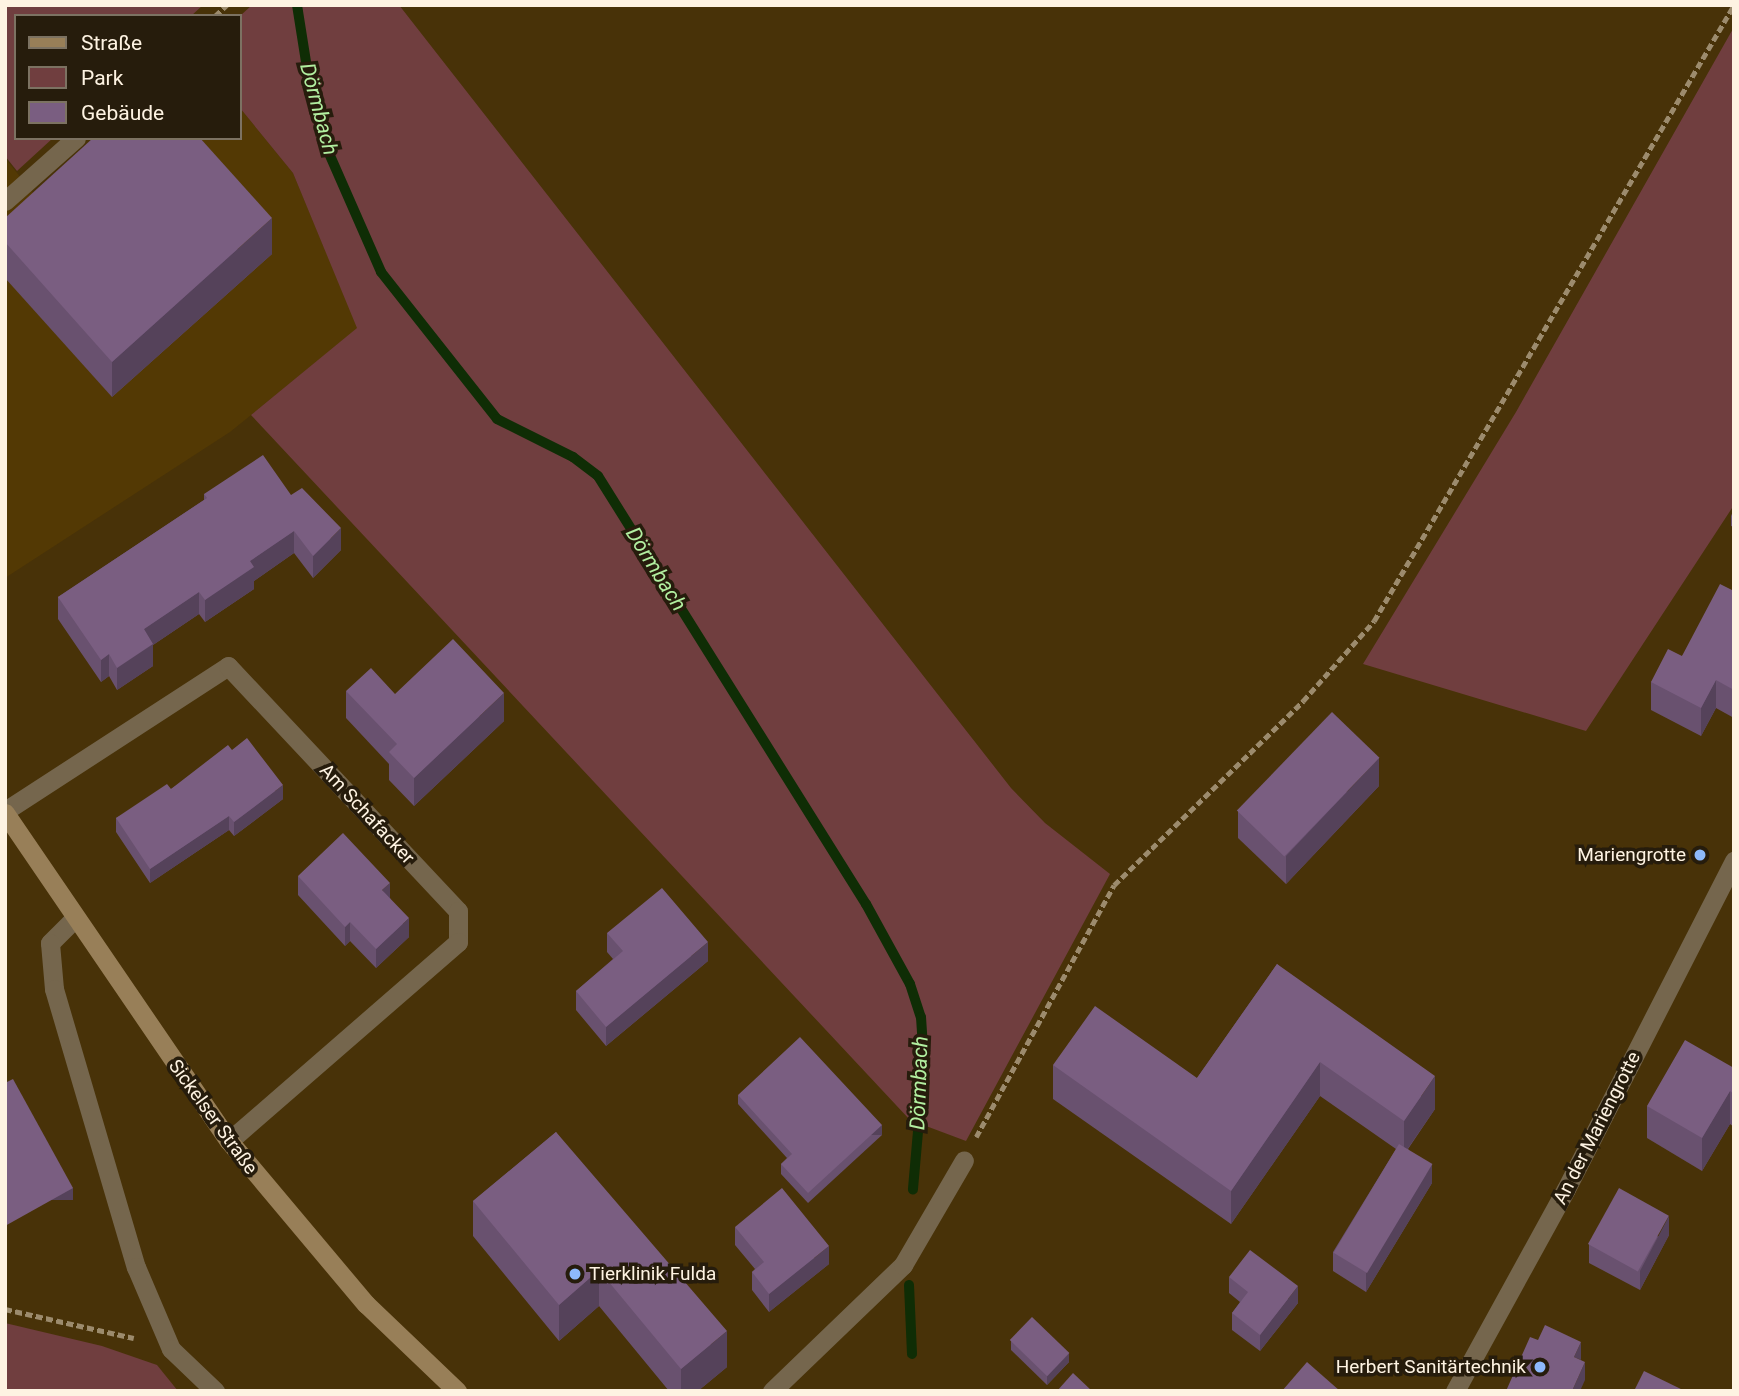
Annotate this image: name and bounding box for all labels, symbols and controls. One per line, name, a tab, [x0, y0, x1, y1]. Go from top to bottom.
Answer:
legend	[14, 14, 242, 140]
text: Straße	[81, 31, 142, 55]
water label: Dörmbach	[295, 60, 343, 158]
text: Park	[81, 66, 123, 90]
text: Gebäude	[81, 101, 164, 125]
water label: Dörmbach	[620, 522, 692, 616]
street label: Am Schafacker	[315, 759, 419, 869]
place label: Mariengrotte	[1577, 844, 1686, 866]
marker: Mariengrotte	[1692, 847, 1708, 863]
water label: Dörmbach	[905, 1036, 933, 1130]
street label: An der Mariengrotte	[1549, 1048, 1645, 1208]
street label: Sickelser Straße	[164, 1055, 262, 1179]
place label: Tierklinik Fulda	[589, 1263, 716, 1285]
marker: Tierklinik Fulda	[567, 1266, 583, 1282]
place label: Herbert Sanitärtechnik	[1336, 1356, 1526, 1378]
marker: Herbert Sanitärtechnik	[1532, 1359, 1548, 1375]

